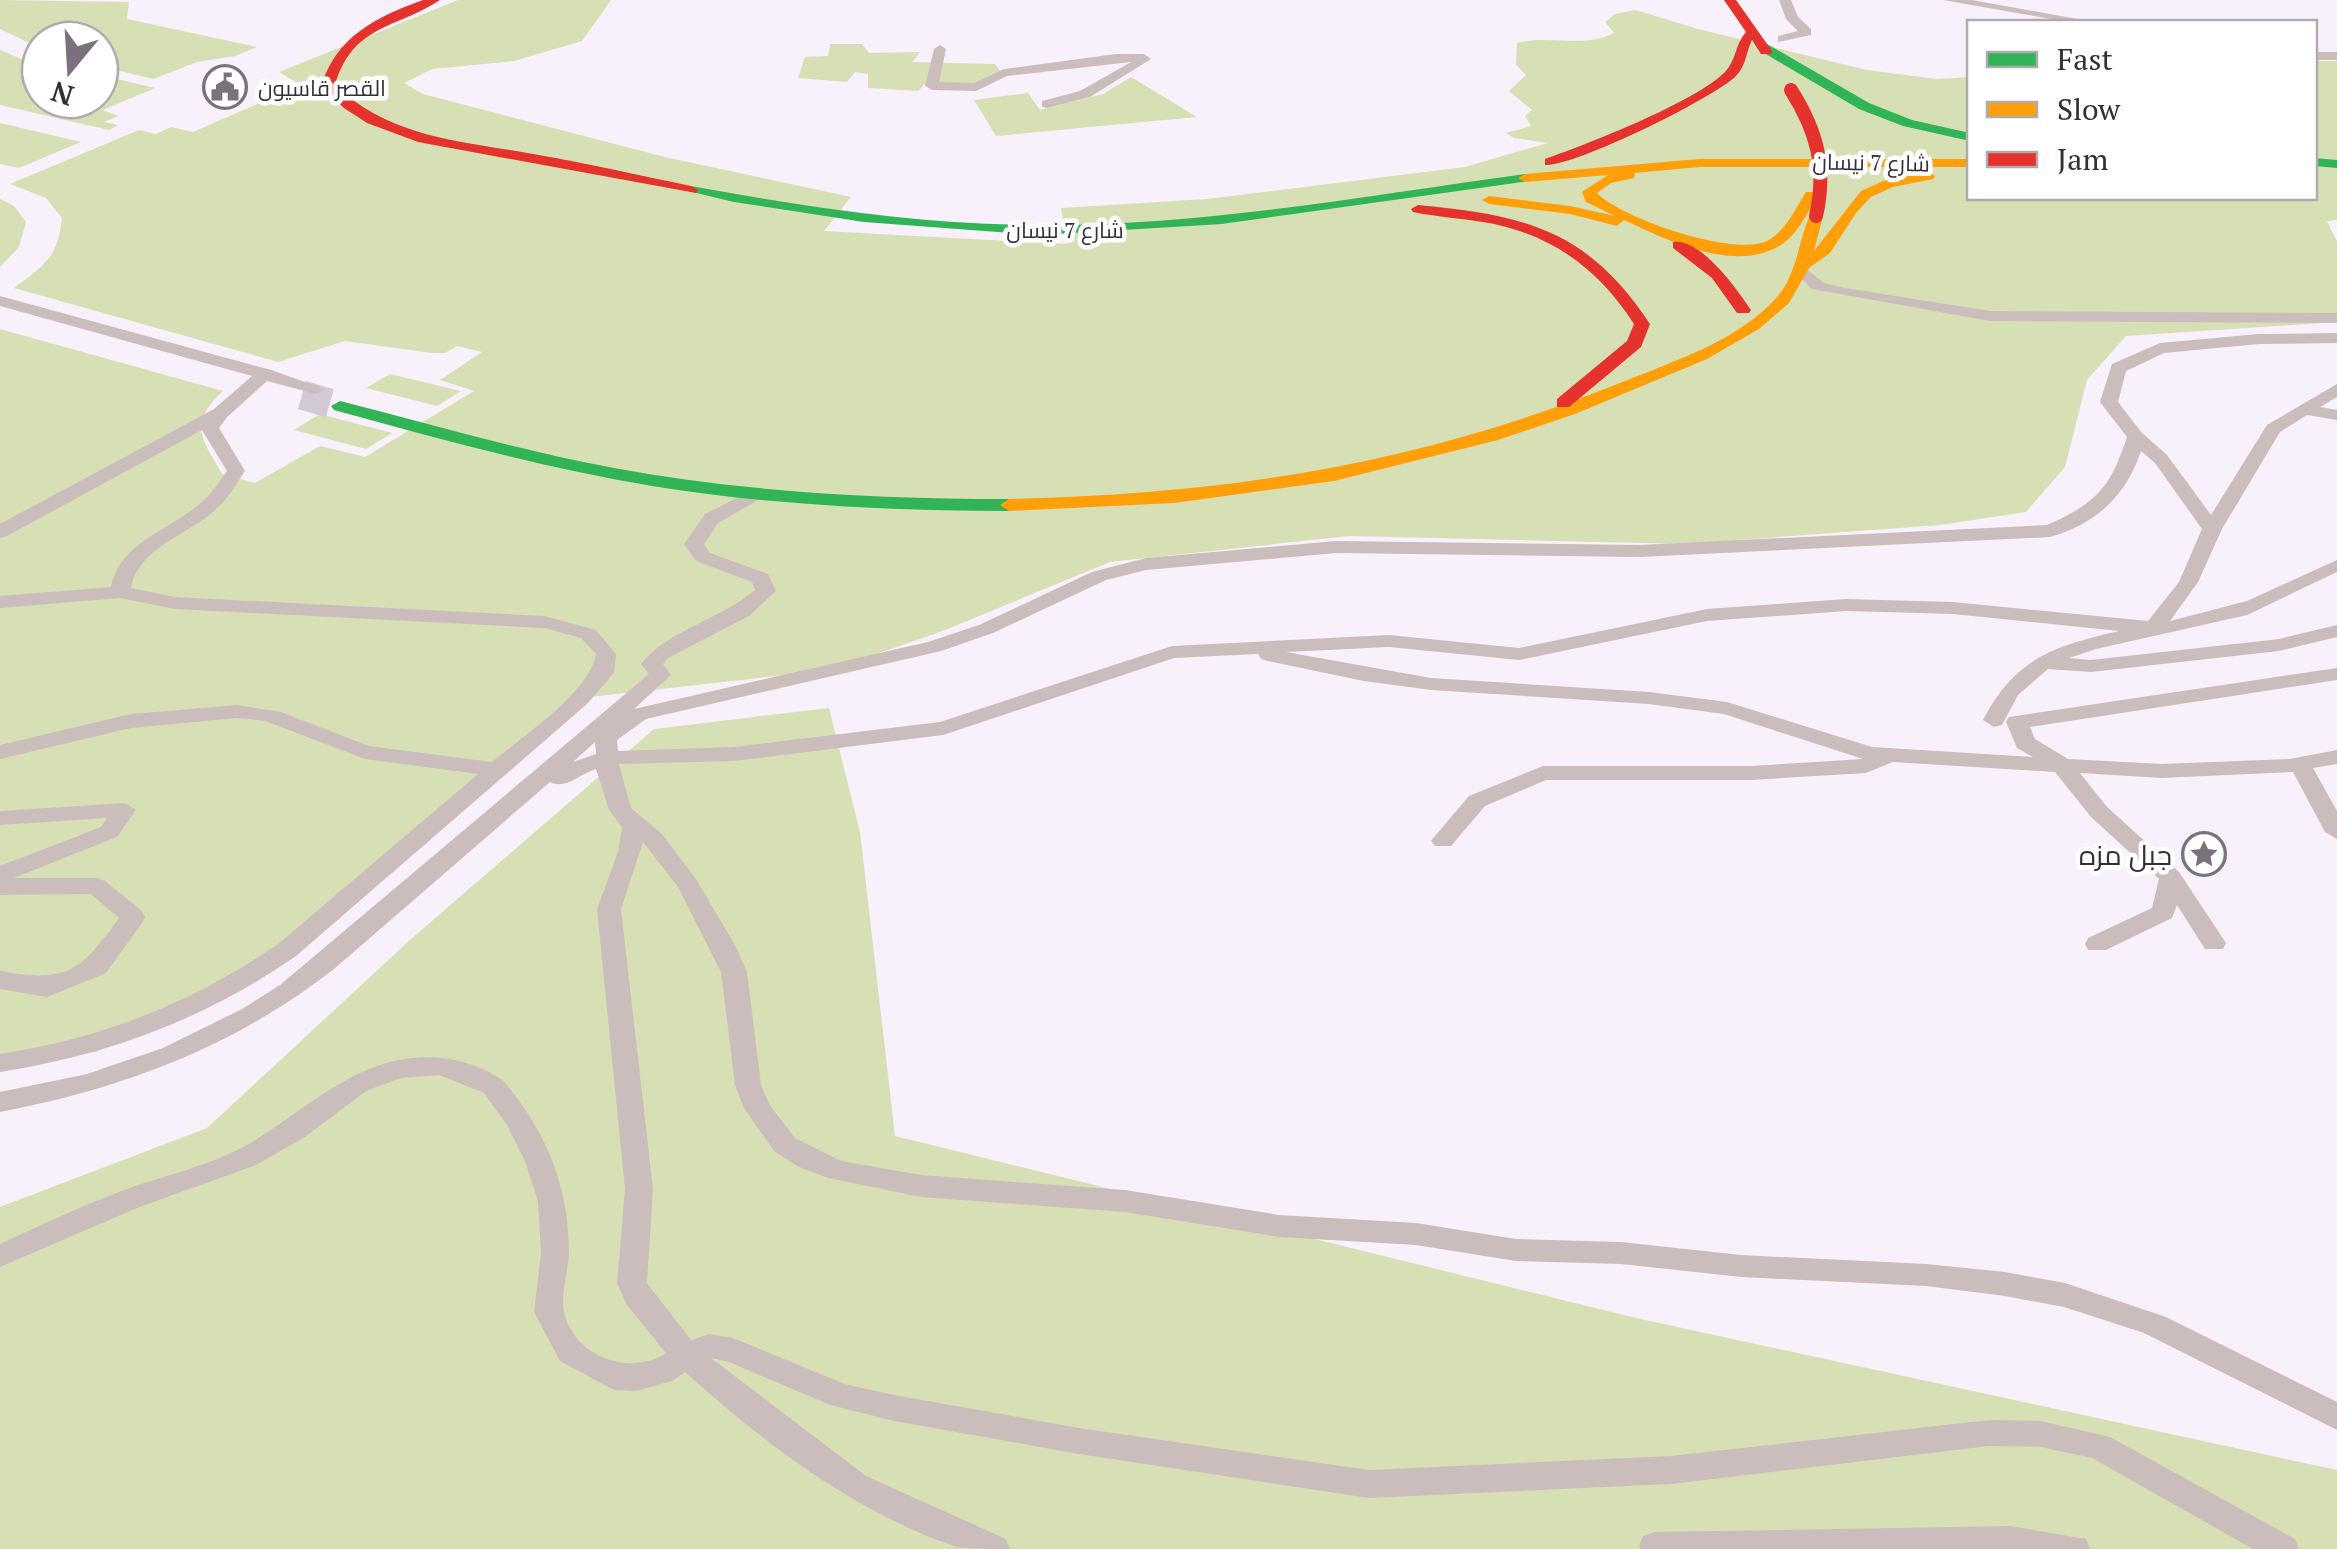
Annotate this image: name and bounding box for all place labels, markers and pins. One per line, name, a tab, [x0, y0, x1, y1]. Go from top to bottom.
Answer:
public building icon: القصر قاسيون	[202, 64, 248, 110]
place label: القصر قاسيون	[258, 73, 386, 102]
place icon: جبل مزه	[2181, 831, 2227, 877]
place label: جبل مزه	[2079, 836, 2172, 873]

